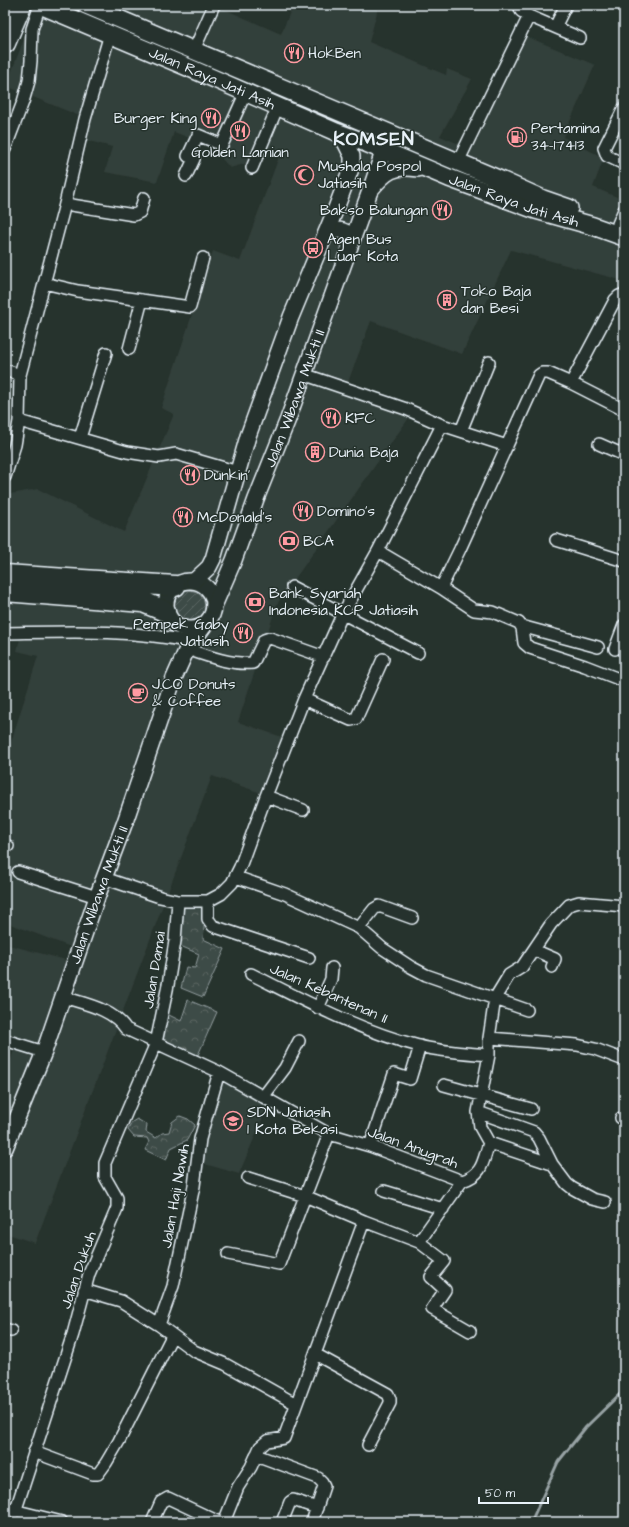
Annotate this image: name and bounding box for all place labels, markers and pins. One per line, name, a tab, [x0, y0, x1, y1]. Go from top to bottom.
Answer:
restaurant icon: HokBen	[283, 42, 305, 64]
place label: HokBen	[308, 43, 362, 64]
restaurant icon: Burger King	[200, 107, 222, 129]
place label: Burger King	[114, 108, 197, 130]
place label: Pertamina 34-17413	[531, 118, 600, 156]
restaurant icon: Golden Lamian	[229, 120, 251, 142]
fuel station icon: Pertamina 34-17413	[506, 126, 528, 148]
place label: Golden Lamian	[191, 142, 289, 163]
place label: Mushala Pospol Jatiasih	[318, 156, 421, 194]
mosque icon: Mushala Pospol Jatiasih	[293, 164, 315, 186]
restaurant icon: Bakso Balungan	[431, 199, 453, 221]
place label: Bakso Balungan	[320, 200, 428, 222]
place label: Agen Bus Luar Kota	[327, 229, 399, 267]
bus stop icon: Agen Bus Luar Kota	[302, 237, 324, 259]
place label: Toko Baja dan Besi	[461, 281, 531, 319]
building icon: Toko Baja dan Besi	[436, 289, 458, 311]
restaurant icon: KFC	[320, 407, 342, 429]
place label: KFC	[345, 408, 375, 429]
building icon: Dunia Baja	[304, 441, 326, 463]
place label: Dunia Baja	[329, 442, 399, 463]
restaurant icon: Dunkin'	[179, 464, 201, 486]
place label: Dunkin'	[204, 465, 250, 486]
restaurant icon: Domino's	[292, 500, 314, 522]
place label: Domino's	[317, 501, 375, 522]
restaurant icon: McDonald's	[172, 506, 194, 528]
place label: McDonald's	[197, 507, 273, 528]
bank icon: BCA	[278, 530, 300, 552]
place label: BCA	[303, 531, 334, 552]
place label: Bank Syariah Indonesia KCP Jatiasih	[269, 583, 419, 621]
bank icon: Bank Syariah Indonesia KCP Jatiasih	[244, 591, 266, 613]
place label: Pempek Gaby Jatiasih	[133, 614, 230, 652]
restaurant icon: Pempek Gaby Jatiasih	[232, 622, 254, 644]
place label: J.CO Donuts & Coffee	[152, 674, 236, 712]
cafe icon: J.CO Donuts & Coffee	[127, 682, 149, 704]
place label: SDN Jatiasih 1 Kota Bekasi	[247, 1102, 338, 1140]
school or university icon: SDN Jatiasih 1 Kota Bekasi	[222, 1110, 244, 1132]

